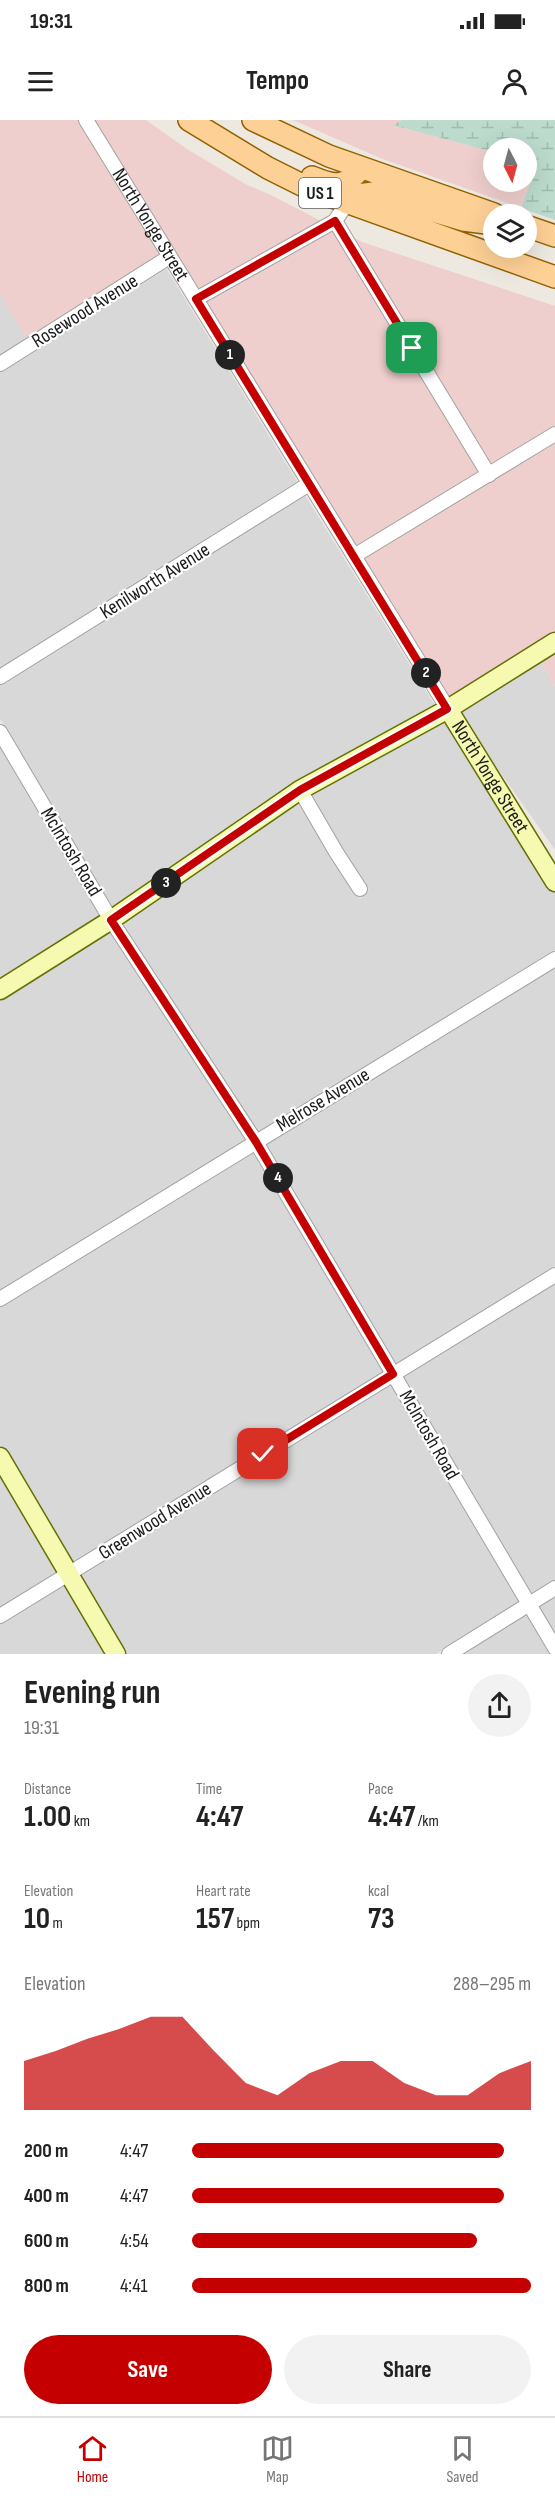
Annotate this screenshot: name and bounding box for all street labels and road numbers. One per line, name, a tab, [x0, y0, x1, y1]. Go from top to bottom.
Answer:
street label: North Yonge Street	[107, 164, 194, 286]
road number: US 1	[299, 178, 341, 208]
street label: Rosewood Avenue	[27, 269, 143, 353]
street label: Kenilworth Avenue	[96, 538, 214, 624]
street label: North Yonge Street	[446, 716, 534, 838]
street label: McIntosh Road	[35, 803, 107, 901]
street label: Melrose Avenue	[272, 1063, 374, 1137]
street label: McIntosh Road	[394, 1386, 464, 1484]
street label: Greenwood Avenue	[94, 1477, 216, 1565]

